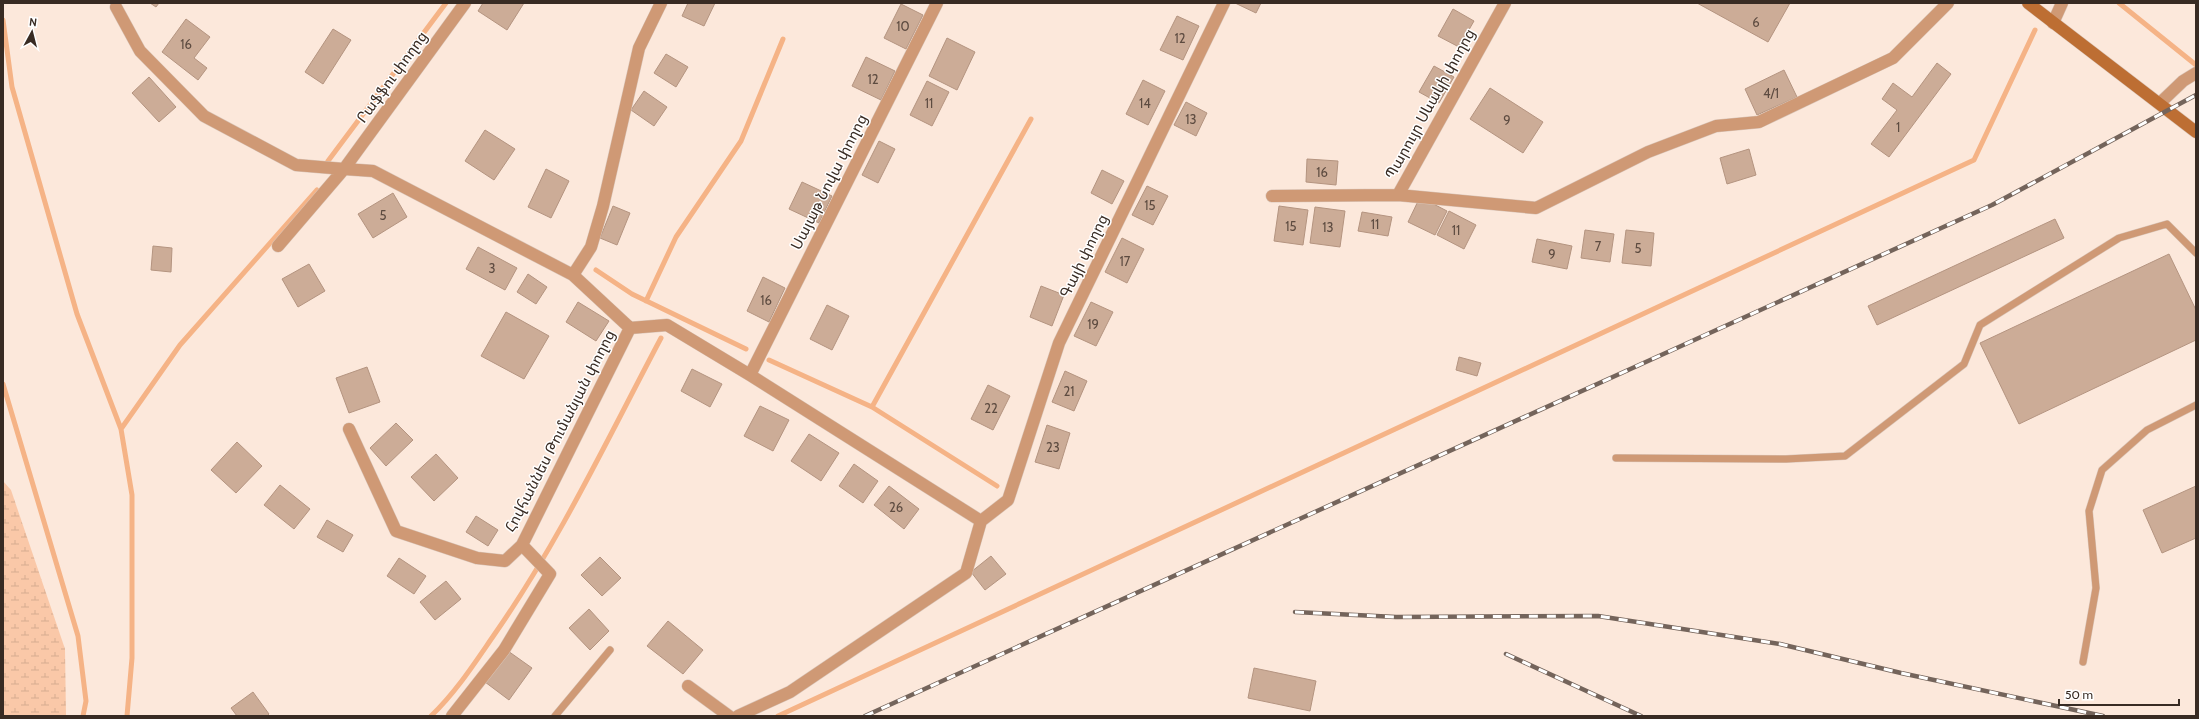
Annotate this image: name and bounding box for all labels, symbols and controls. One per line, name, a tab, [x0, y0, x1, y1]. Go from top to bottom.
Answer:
north arrow	[12, 12, 52, 52]
house number: 6	[1752, 14, 1760, 30]
text: N	[29, 15, 38, 29]
house number: 10	[896, 18, 910, 34]
street label: Պարույր Սևակի փողոց	[1381, 26, 1479, 182]
street label: Րաֆֆու փողոց	[353, 28, 431, 126]
house number: 12	[1174, 30, 1186, 46]
house number: 16	[180, 36, 192, 52]
house number: 12	[867, 71, 879, 87]
house number: 4/1	[1763, 85, 1779, 101]
house number: 11	[925, 95, 933, 111]
house number: 14	[1139, 95, 1151, 111]
street label: Սայաթ Նովա փողոց	[787, 111, 871, 253]
house number: 13	[1185, 111, 1197, 127]
house number: 9	[1503, 112, 1511, 128]
house number: 1	[1896, 119, 1900, 135]
house number: 16	[1316, 164, 1328, 180]
house number: 15	[1144, 197, 1156, 213]
house number: 5	[379, 207, 387, 223]
street label: Գայի փողոց	[1056, 211, 1112, 301]
house number: 11	[1371, 216, 1379, 232]
house number: 15	[1285, 218, 1297, 234]
house number: 13	[1322, 219, 1334, 235]
house number: 11	[1452, 222, 1460, 238]
house number: 7	[1595, 238, 1602, 254]
house number: 5	[1634, 240, 1642, 256]
house number: 9	[1548, 246, 1556, 262]
house number: 17	[1120, 253, 1131, 269]
house number: 3	[488, 260, 496, 276]
house number: 16	[760, 292, 772, 308]
house number: 19	[1087, 316, 1099, 332]
street label: Հովհաննես Թումանյան փողոց	[501, 327, 619, 535]
house number: 21	[1063, 383, 1075, 399]
house number: 22	[984, 400, 998, 416]
house number: 23	[1046, 439, 1060, 455]
house number: 26	[889, 499, 903, 515]
scale bar	[2059, 681, 2179, 707]
text: 50 m	[2065, 687, 2093, 702]

